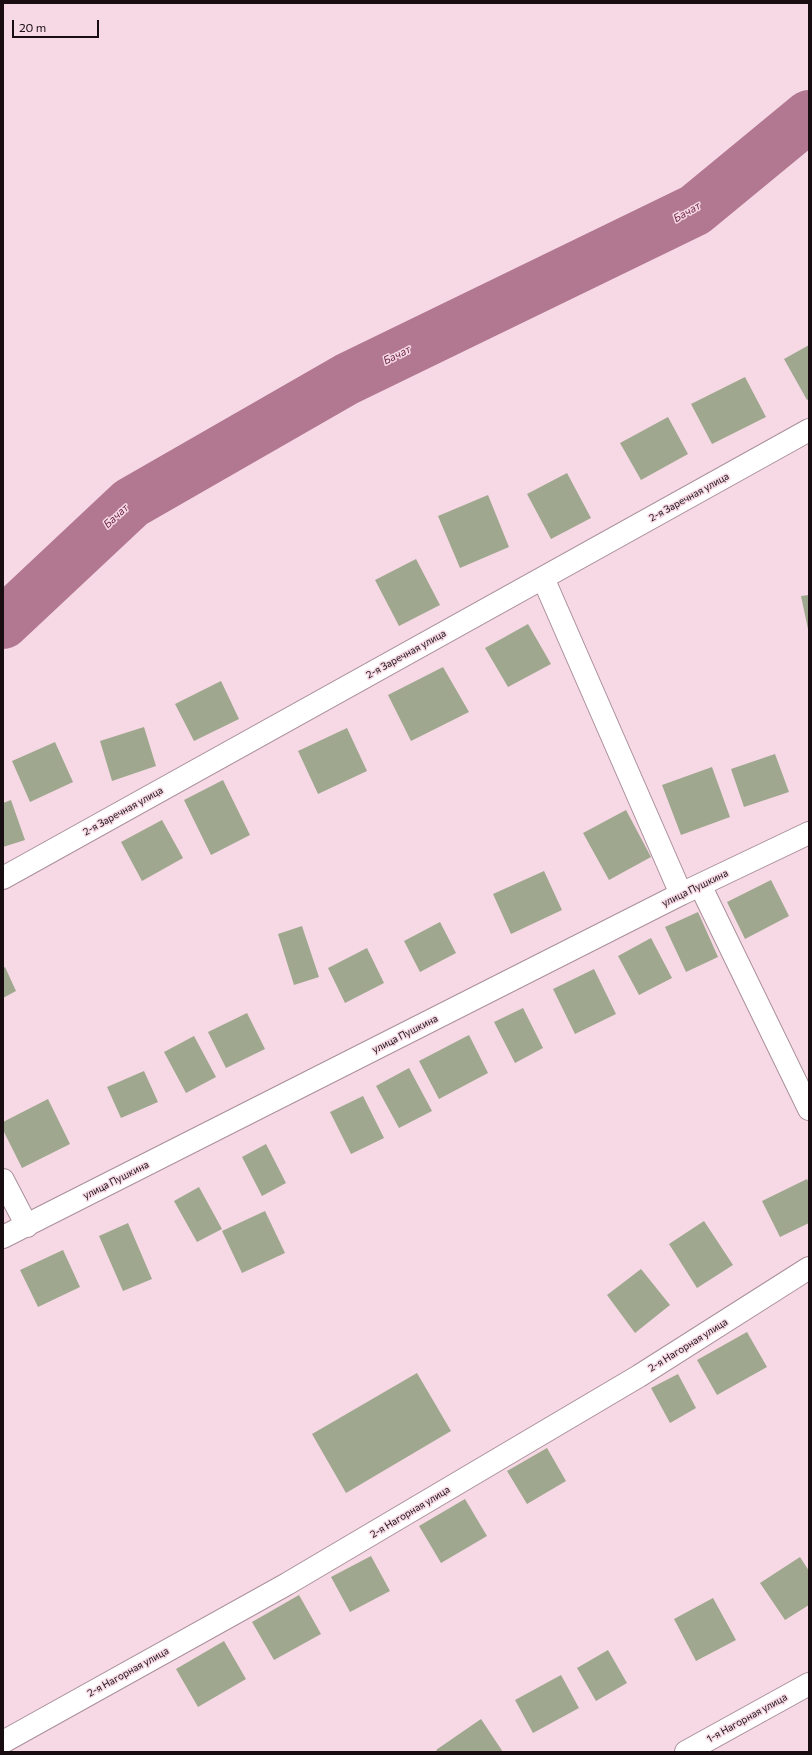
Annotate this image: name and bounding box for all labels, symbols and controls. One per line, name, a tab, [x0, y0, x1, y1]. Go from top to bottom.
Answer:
scale bar	[14, 12, 101, 38]
text: 20 m	[19, 20, 46, 34]
water label: Бачат	[671, 199, 703, 225]
water label: Бачат	[381, 343, 413, 367]
street label: 2-я Заречная улица	[647, 470, 731, 524]
water label: Бачат	[101, 501, 131, 531]
street label: 2-я Заречная улица	[364, 627, 448, 681]
street label: 2-я Заречная улица	[81, 784, 165, 838]
street label: улица Пушкина	[660, 867, 730, 909]
street label: улица Пушкина	[370, 1012, 440, 1056]
street label: улица Пушкина	[81, 1158, 151, 1202]
street label: 2-я Нагорная улица	[646, 1316, 730, 1374]
street label: 2-я Нагорная улица	[368, 1483, 452, 1541]
street label: 2-я Нагорная улица	[85, 1645, 171, 1699]
street label: 1-я Нагорная улица	[705, 1691, 789, 1745]

